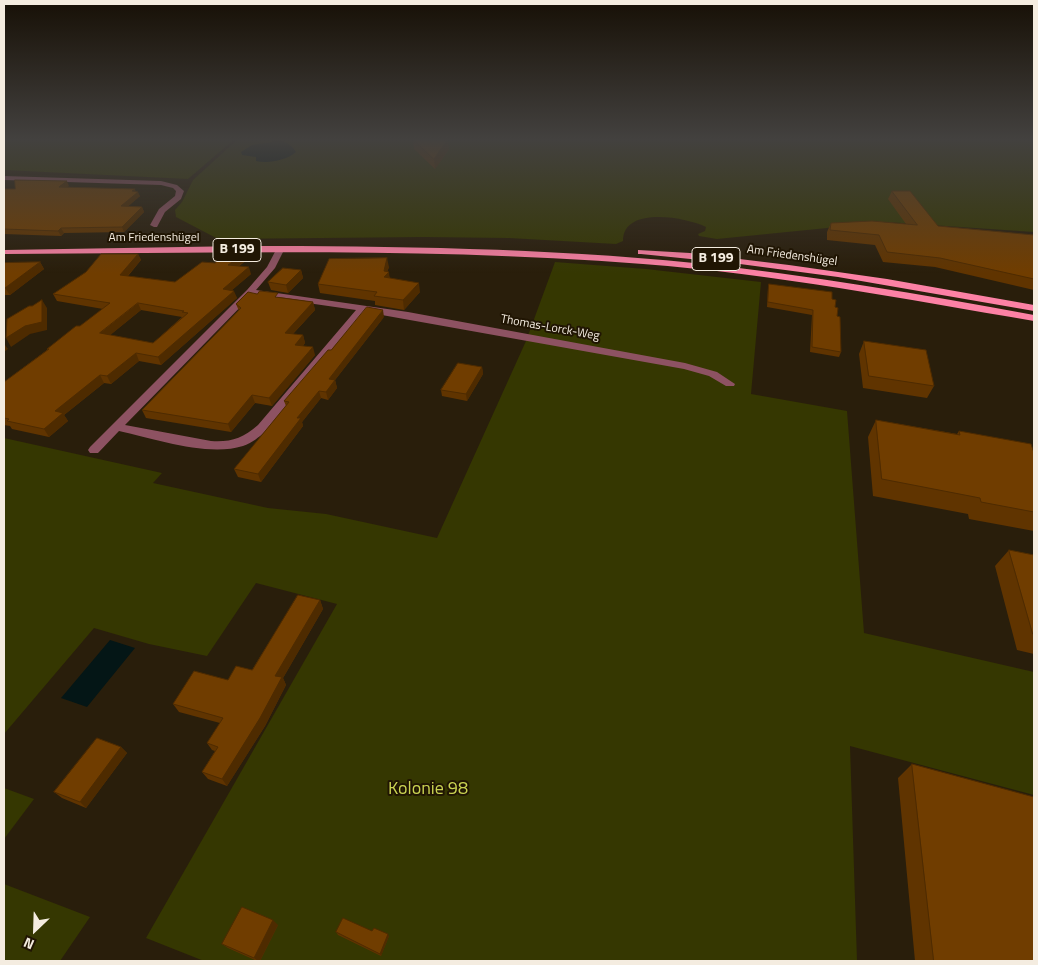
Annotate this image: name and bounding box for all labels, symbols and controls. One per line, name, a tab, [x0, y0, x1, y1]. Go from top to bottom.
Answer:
street label: Am Friedenshügel	[109, 231, 199, 245]
road number: B 199	[213, 238, 261, 262]
street label: Am Friedenshügel	[746, 243, 838, 269]
road number: B 199	[692, 248, 740, 270]
street label: Thomas-Lorck-Weg	[499, 312, 601, 344]
park label: Kolonie 98	[388, 779, 468, 801]
north arrow	[10, 905, 60, 955]
text: N	[20, 933, 37, 956]

